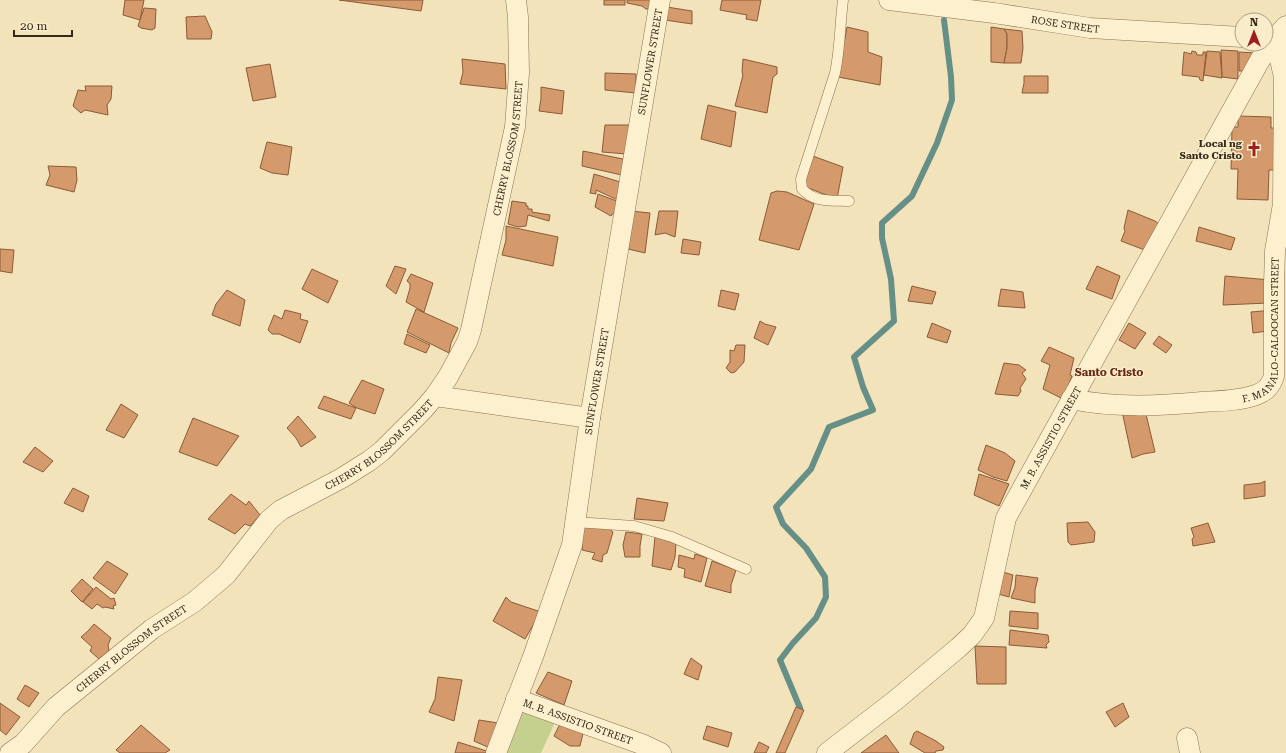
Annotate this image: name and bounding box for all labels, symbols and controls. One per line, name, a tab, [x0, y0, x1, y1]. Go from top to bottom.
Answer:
street label: SUNFLOWER STREET	[636, 8, 665, 116]
scale bar	[14, 12, 72, 38]
north arrow	[1234, 12, 1274, 52]
street label: ROSE STREET	[1030, 14, 1100, 35]
text: N	[1250, 16, 1259, 29]
text: 20 m	[20, 19, 47, 33]
street label: CHERRY BLOSSOM STREET	[491, 80, 524, 217]
place label: Local ng Santo Cristo	[1180, 138, 1243, 161]
church icon: Local ng Santo Cristo	[1245, 140, 1263, 158]
street label: F. MANALO-CALOOCAN STREET	[1241, 257, 1281, 405]
street label: SUNFLOWER STREET	[583, 327, 611, 435]
district label: Santo Cristo	[1075, 366, 1143, 379]
street label: M. B. ASSISTIO STREET	[1018, 384, 1084, 491]
street label: CHERRY BLOSSOM STREET	[323, 397, 436, 492]
street label: CHERRY BLOSSOM STREET	[74, 603, 190, 695]
street label: M. B. ASSISTIO STREET	[522, 697, 634, 747]

